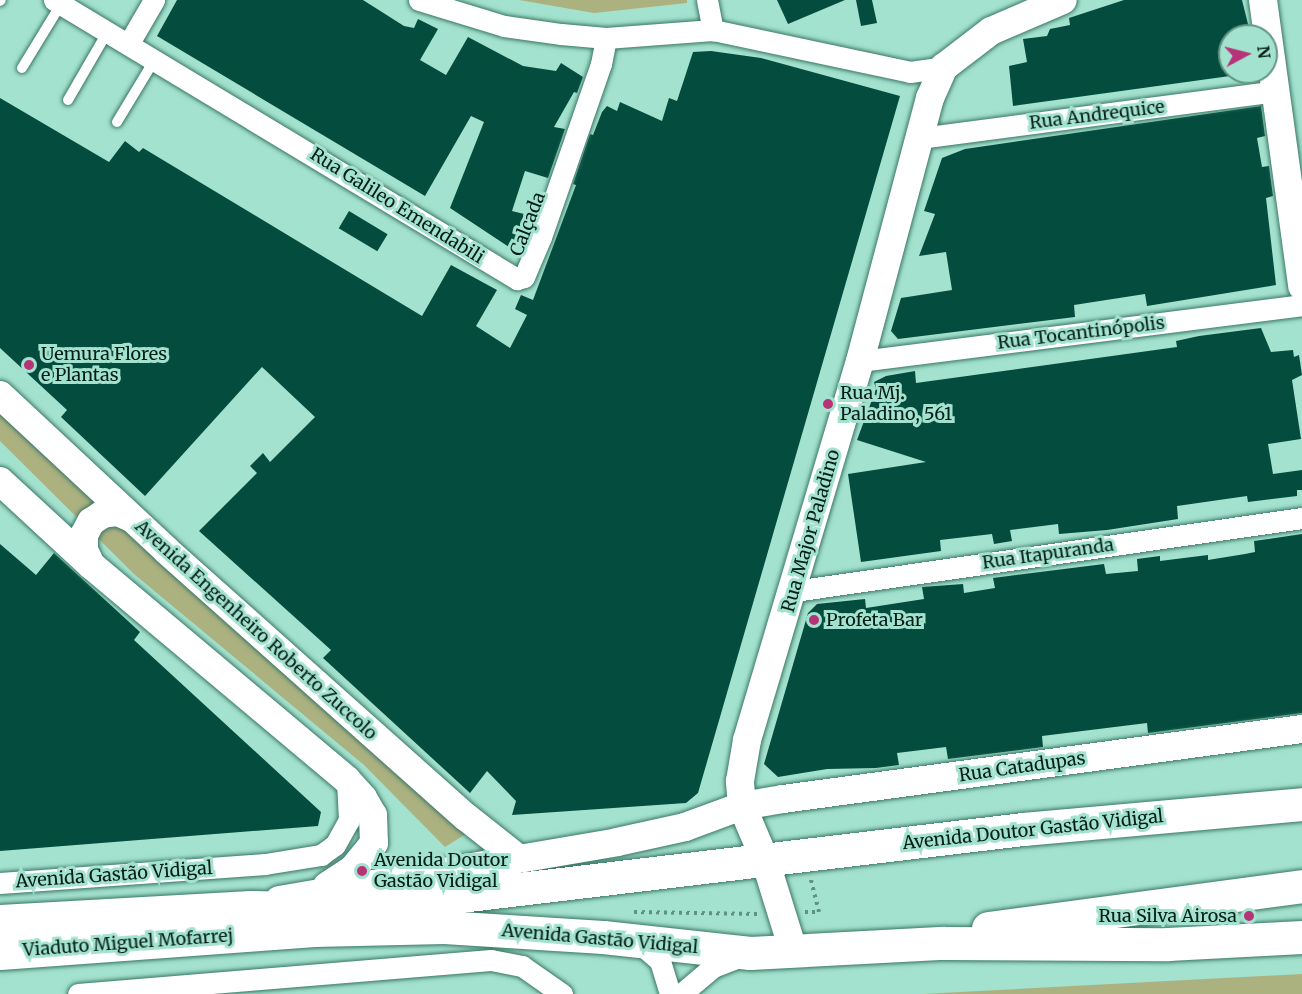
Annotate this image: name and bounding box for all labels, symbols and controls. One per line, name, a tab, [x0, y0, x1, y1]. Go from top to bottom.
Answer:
north arrow	[1218, 24, 1278, 84]
text: N	[1253, 45, 1275, 60]
street label: Rua Andrequice	[1028, 96, 1166, 134]
street label: Rua Galileo Emendabili	[306, 144, 488, 268]
street label: Calçada	[506, 189, 550, 259]
street label: Rua Tocantinópolis	[996, 312, 1166, 354]
place label: Uemura Flores e Plantas	[41, 344, 167, 386]
marker: Uemura Flores e Plantas	[22, 358, 36, 372]
place label: Rua Mj. Paladino, 561	[840, 383, 952, 426]
marker: Rua Mj. Paladino, 561	[821, 397, 835, 411]
street label: Rua Major Paladino	[777, 447, 845, 615]
street label: Avenida Engenheiro Roberto Zuccolo	[131, 516, 381, 744]
street label: Rua Itapuranda	[981, 534, 1115, 574]
place label: Profeta Bar	[826, 609, 923, 631]
marker: Profeta Bar	[807, 613, 821, 627]
street label: Rua Catadupas	[957, 747, 1087, 787]
street label: Avenida Doutor Gastão Vidigal	[902, 806, 1164, 854]
place label: Avenida Doutor Gastão Vidigal	[374, 850, 508, 892]
street label: Avenida Gastão Vidigal	[15, 857, 213, 893]
marker: Avenida Doutor Gastão Vidigal	[355, 864, 369, 878]
place label: Rua Silva Airosa	[1098, 905, 1237, 927]
marker: Rua Silva Airosa	[1242, 909, 1256, 923]
street label: Avenida Gastão Vidigal	[501, 920, 699, 958]
street label: Viaduto Miguel Mofarrej	[22, 925, 234, 961]

